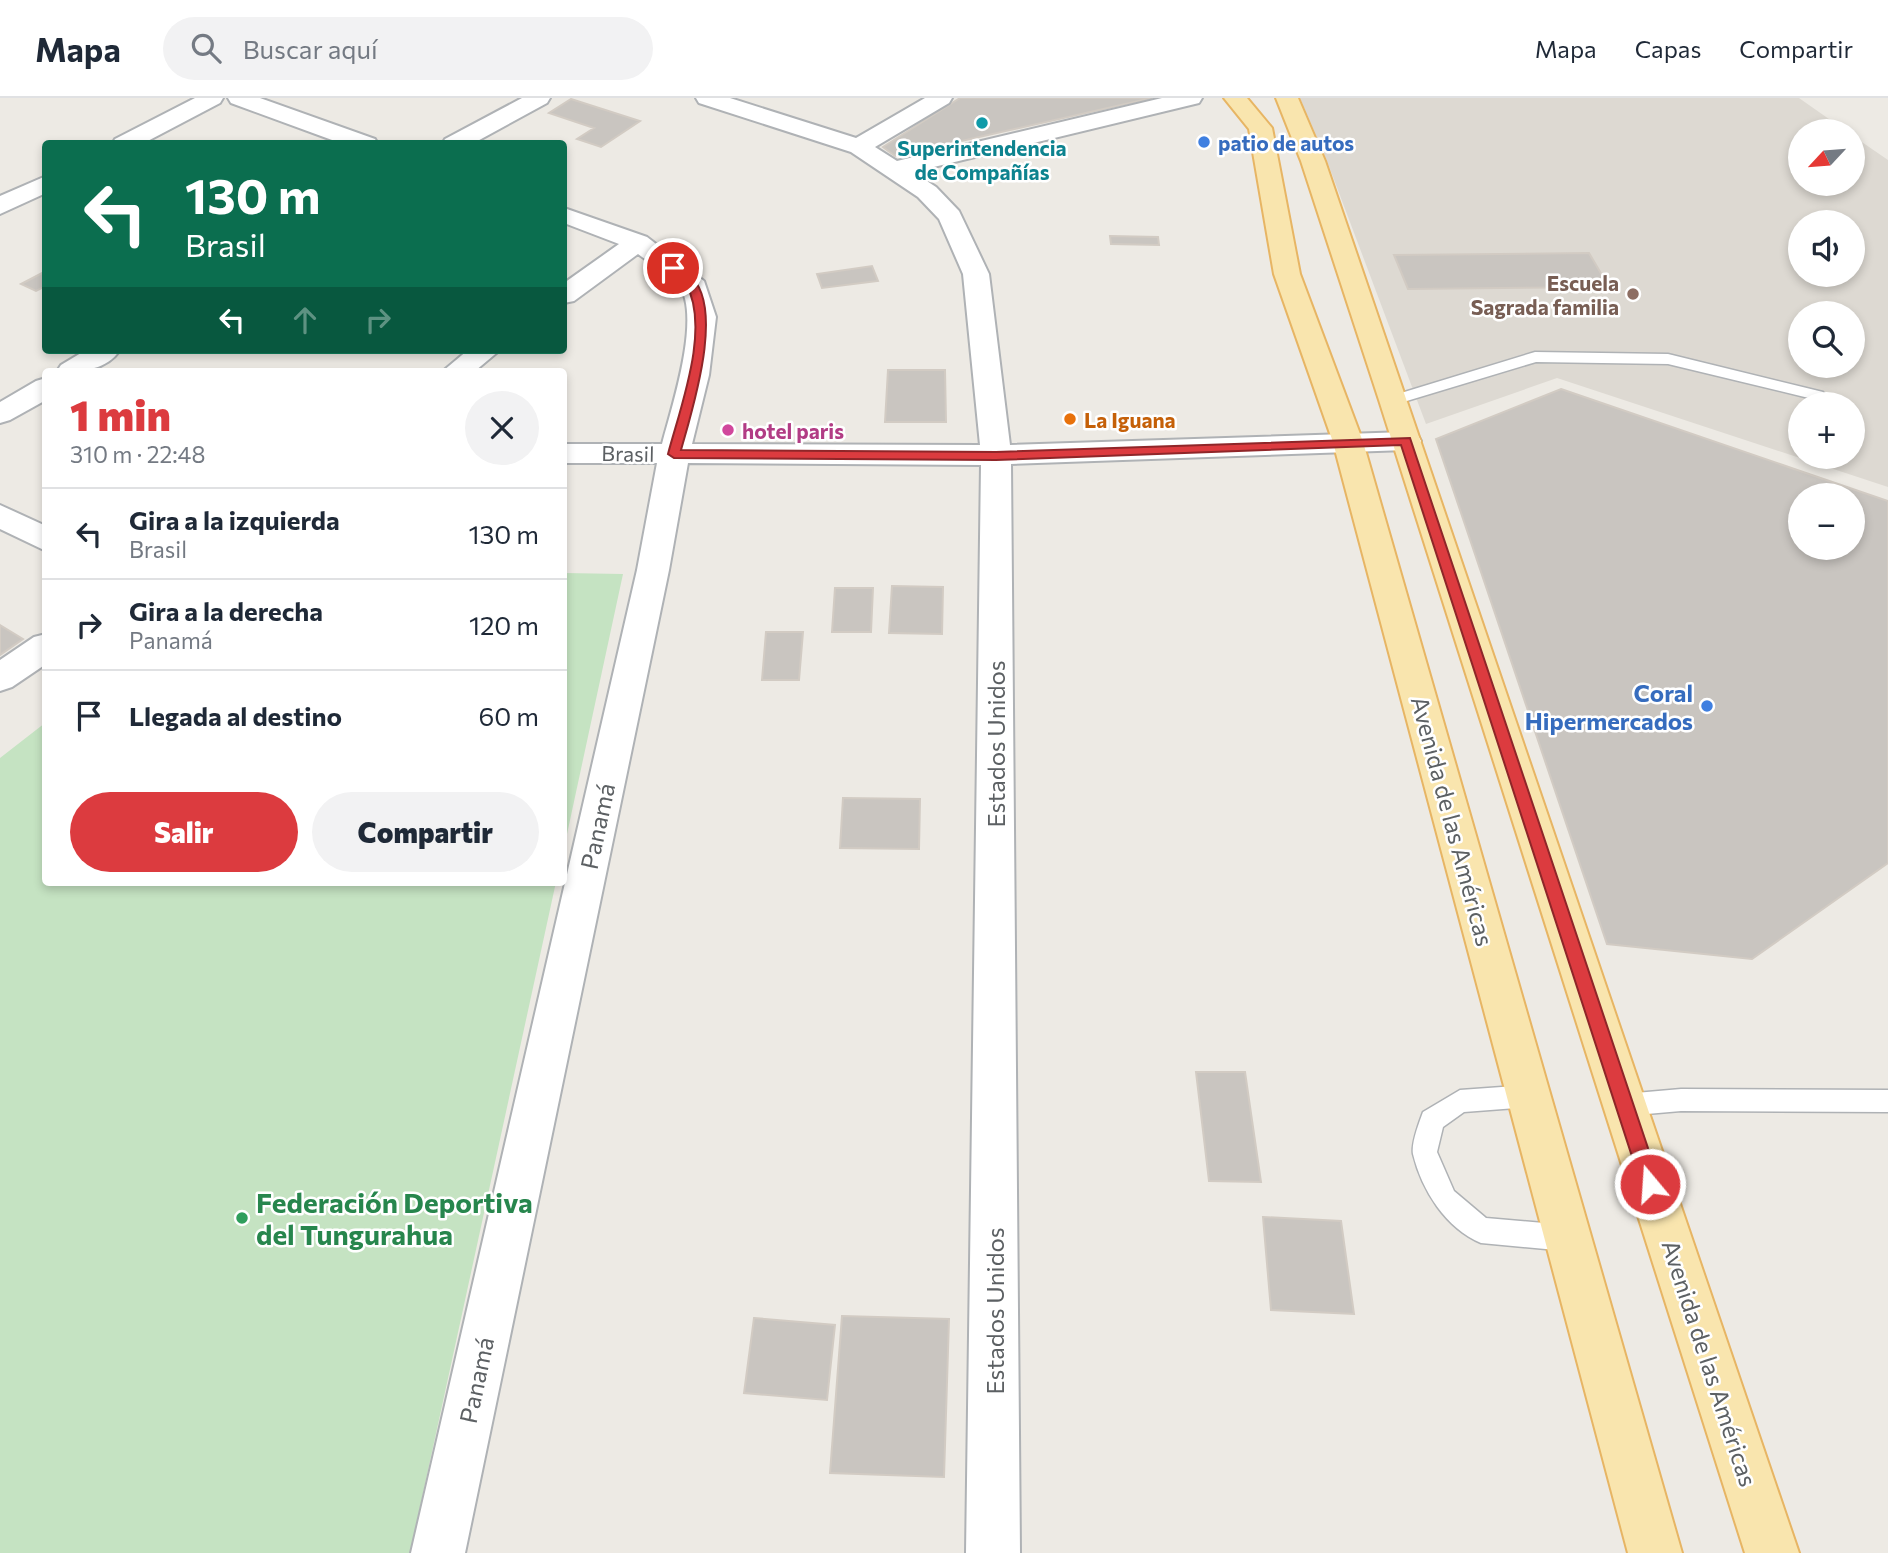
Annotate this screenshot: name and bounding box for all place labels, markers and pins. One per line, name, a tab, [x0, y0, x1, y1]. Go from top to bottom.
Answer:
marker: Superintendencia de Compañías	[974, 115, 990, 131]
place label: patio de autos	[1218, 130, 1354, 155]
marker: patio de autos	[1196, 134, 1212, 150]
place label: Superintendencia de Compañías	[897, 135, 1067, 184]
pin	[643, 238, 703, 298]
place label: Escuela Sagrada familia	[1471, 270, 1619, 319]
marker: Escuela Sagrada familia	[1625, 286, 1641, 302]
place label: La Iguana	[1084, 407, 1176, 432]
marker: La Iguana	[1062, 411, 1078, 427]
place label: hotel paris	[742, 418, 844, 443]
marker: hotel paris	[720, 422, 736, 438]
place label: Coral Hipermercados	[1525, 678, 1693, 735]
marker: Coral Hipermercados	[1699, 698, 1715, 714]
place label: Federación Deportiva del Tungurahua	[256, 1185, 533, 1251]
marker: Federación Deportiva del Tungurahua	[234, 1210, 250, 1226]

